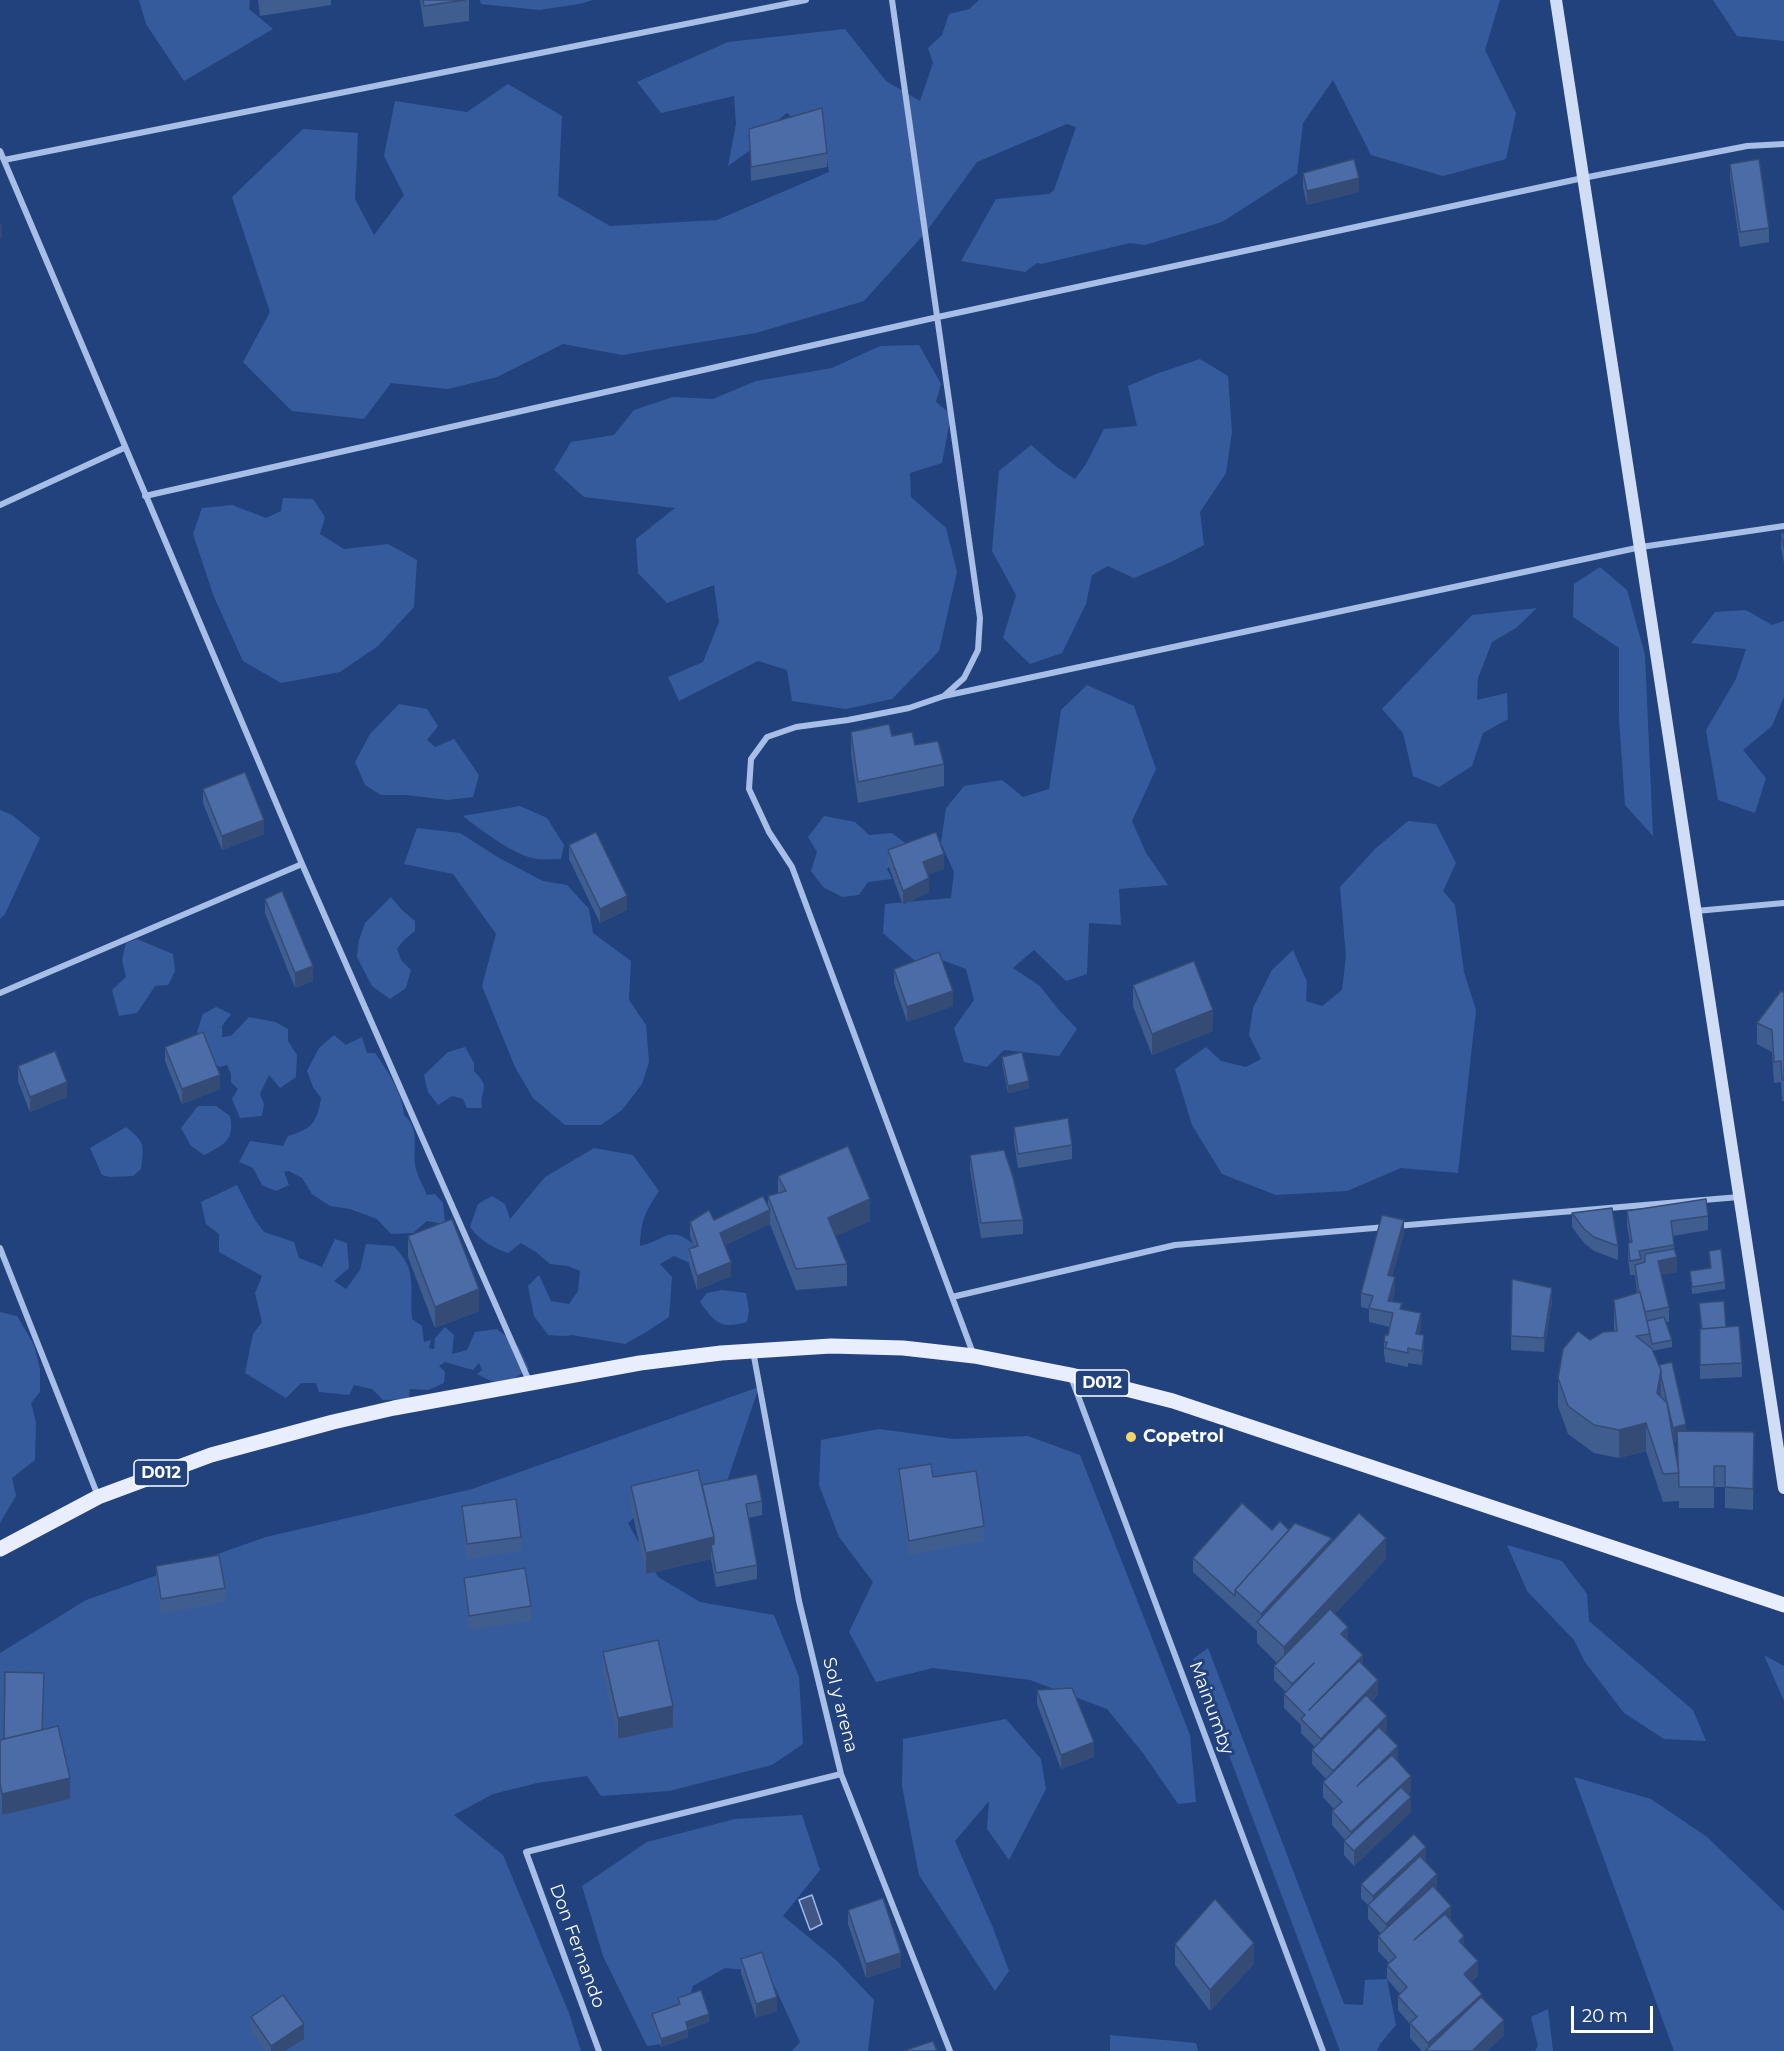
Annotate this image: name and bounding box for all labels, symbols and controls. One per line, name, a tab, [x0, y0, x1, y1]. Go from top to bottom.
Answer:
road number: D012	[1075, 1370, 1129, 1396]
place label: Copetrol	[1143, 1426, 1224, 1448]
marker: Copetrol	[1124, 1430, 1138, 1444]
road number: D012	[134, 1460, 188, 1486]
street label: Sol y arena	[818, 1655, 862, 1755]
street label: Mainumby	[1184, 1658, 1238, 1758]
street label: Don Fernando	[545, 1881, 609, 2011]
scale bar	[1574, 1994, 1656, 2032]
text: 20 m	[1582, 2005, 1628, 2027]

